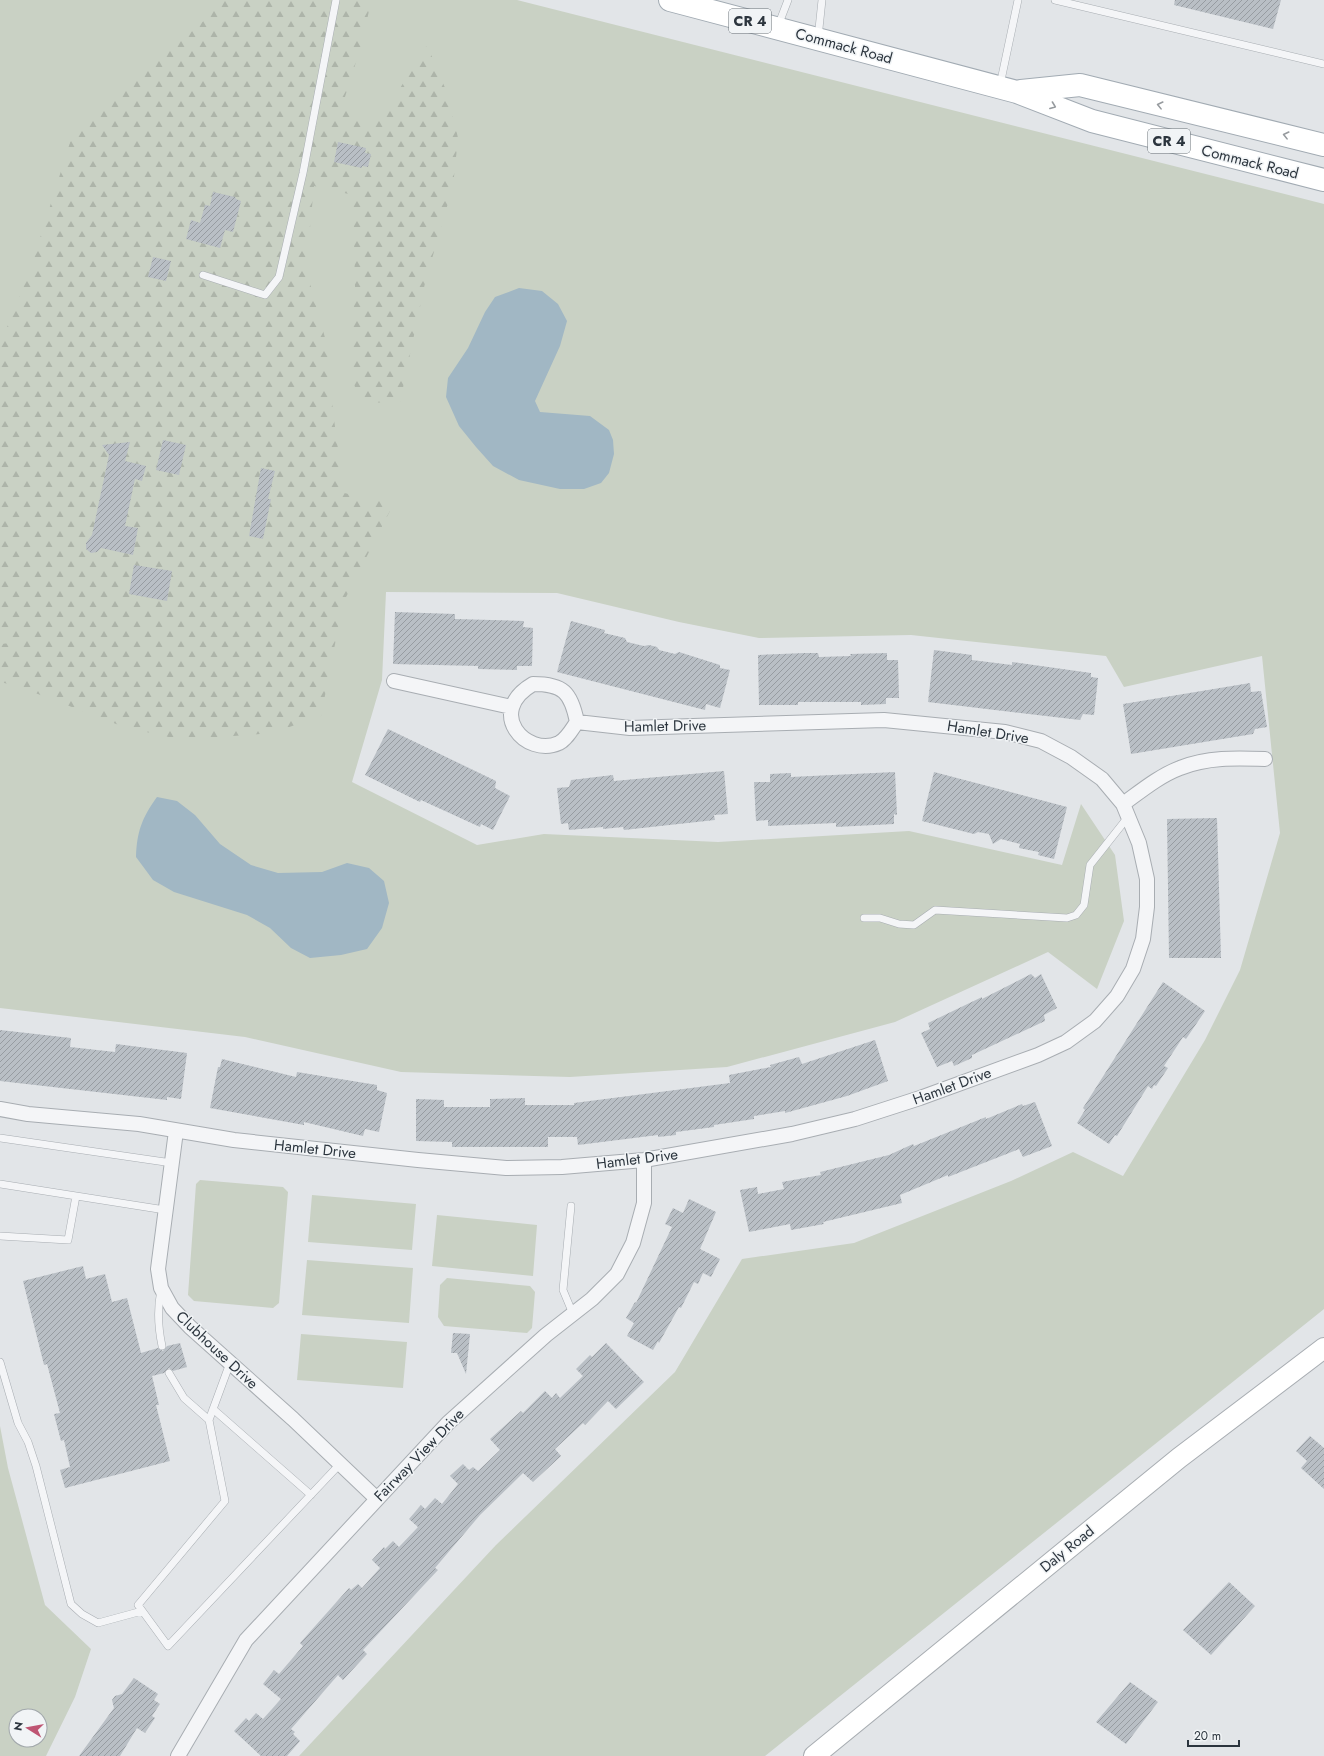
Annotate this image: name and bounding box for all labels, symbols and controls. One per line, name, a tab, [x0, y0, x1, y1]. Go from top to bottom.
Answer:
road number: CR 4	[729, 9, 771, 33]
street label: Commack Road	[793, 22, 895, 70]
one-way arrow	[1049, 101, 1057, 109]
one-way arrow	[1157, 101, 1163, 109]
road number: CR 4	[1148, 129, 1190, 153]
one-way arrow	[1283, 132, 1289, 140]
street label: Commack Road	[1199, 139, 1301, 185]
street label: Hamlet Drive	[624, 714, 707, 738]
street label: Hamlet Drive	[946, 715, 1031, 749]
street label: Hamlet Drive	[910, 1062, 995, 1110]
street label: Hamlet Drive	[273, 1134, 357, 1164]
street label: Hamlet Drive	[595, 1143, 679, 1175]
street label: Clubhouse Drive	[171, 1306, 263, 1394]
street label: Fairway View Drive	[369, 1403, 469, 1506]
street label: Daly Road	[1035, 1520, 1099, 1578]
north arrow	[8, 1708, 48, 1748]
text: N	[9, 1720, 27, 1732]
scale bar	[1188, 1722, 1239, 1748]
text: 20 m	[1194, 1727, 1221, 1745]

